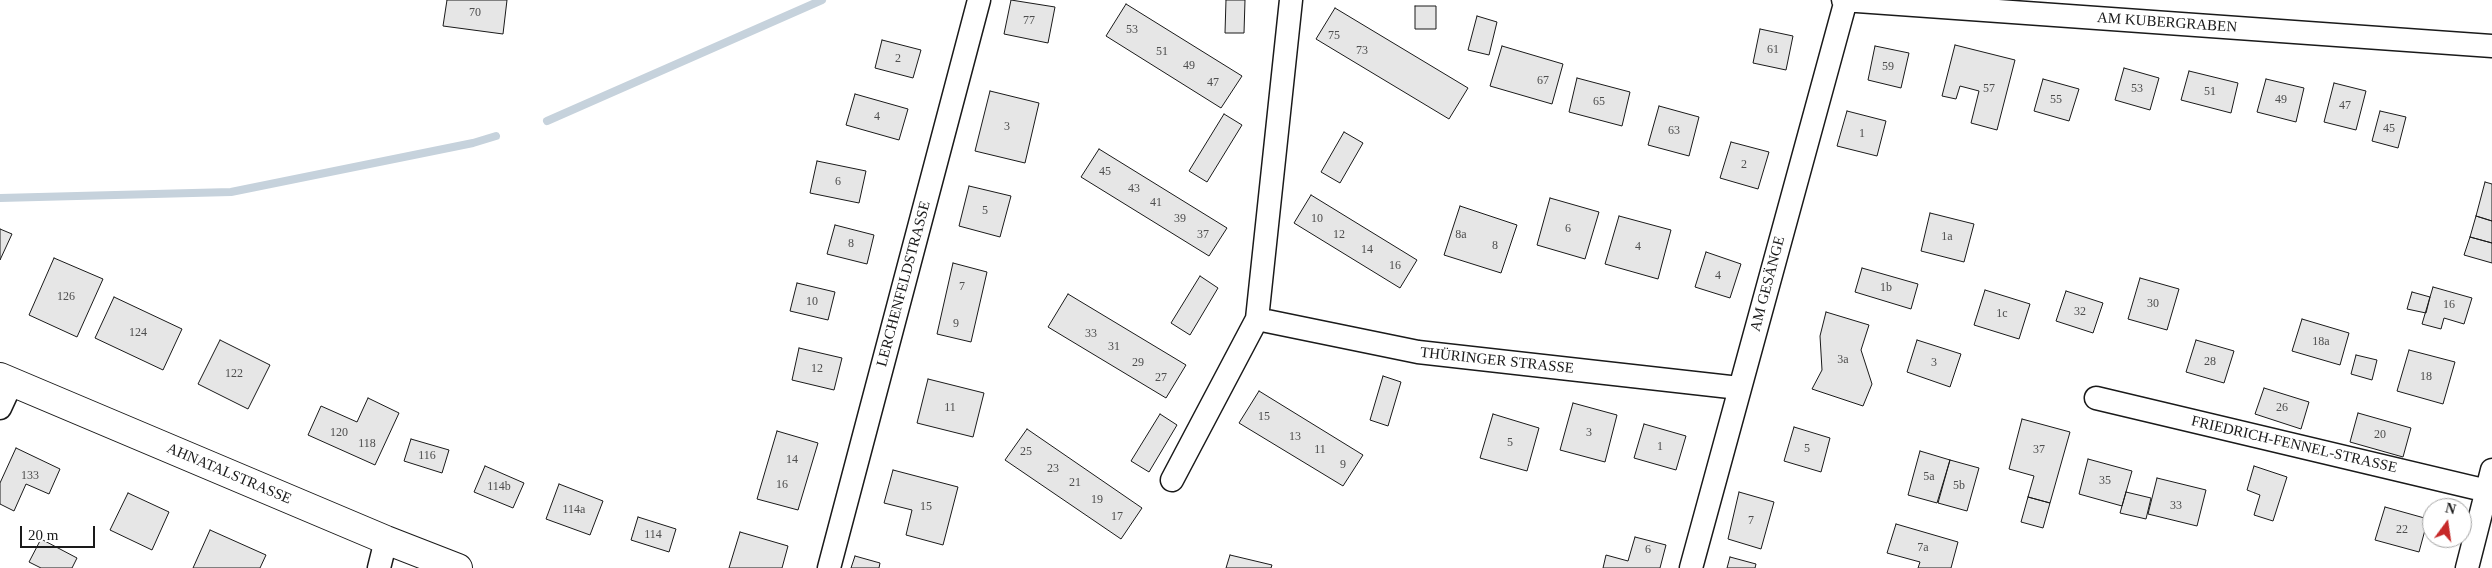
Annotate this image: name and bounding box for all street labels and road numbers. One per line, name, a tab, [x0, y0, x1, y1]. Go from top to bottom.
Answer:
street label: AM KUBERGRABEN	[2096, 9, 2238, 37]
street label: LERCHENFELDSTRASSE	[873, 199, 935, 369]
street label: AM GESÄNGE	[1747, 234, 1789, 334]
street label: THÜRINGER STRASSE	[1419, 344, 1575, 378]
street label: FRIEDRICH-FENNEL-STRASSE	[2189, 413, 2399, 477]
street label: AHNATALSTRASSE	[164, 440, 294, 508]

